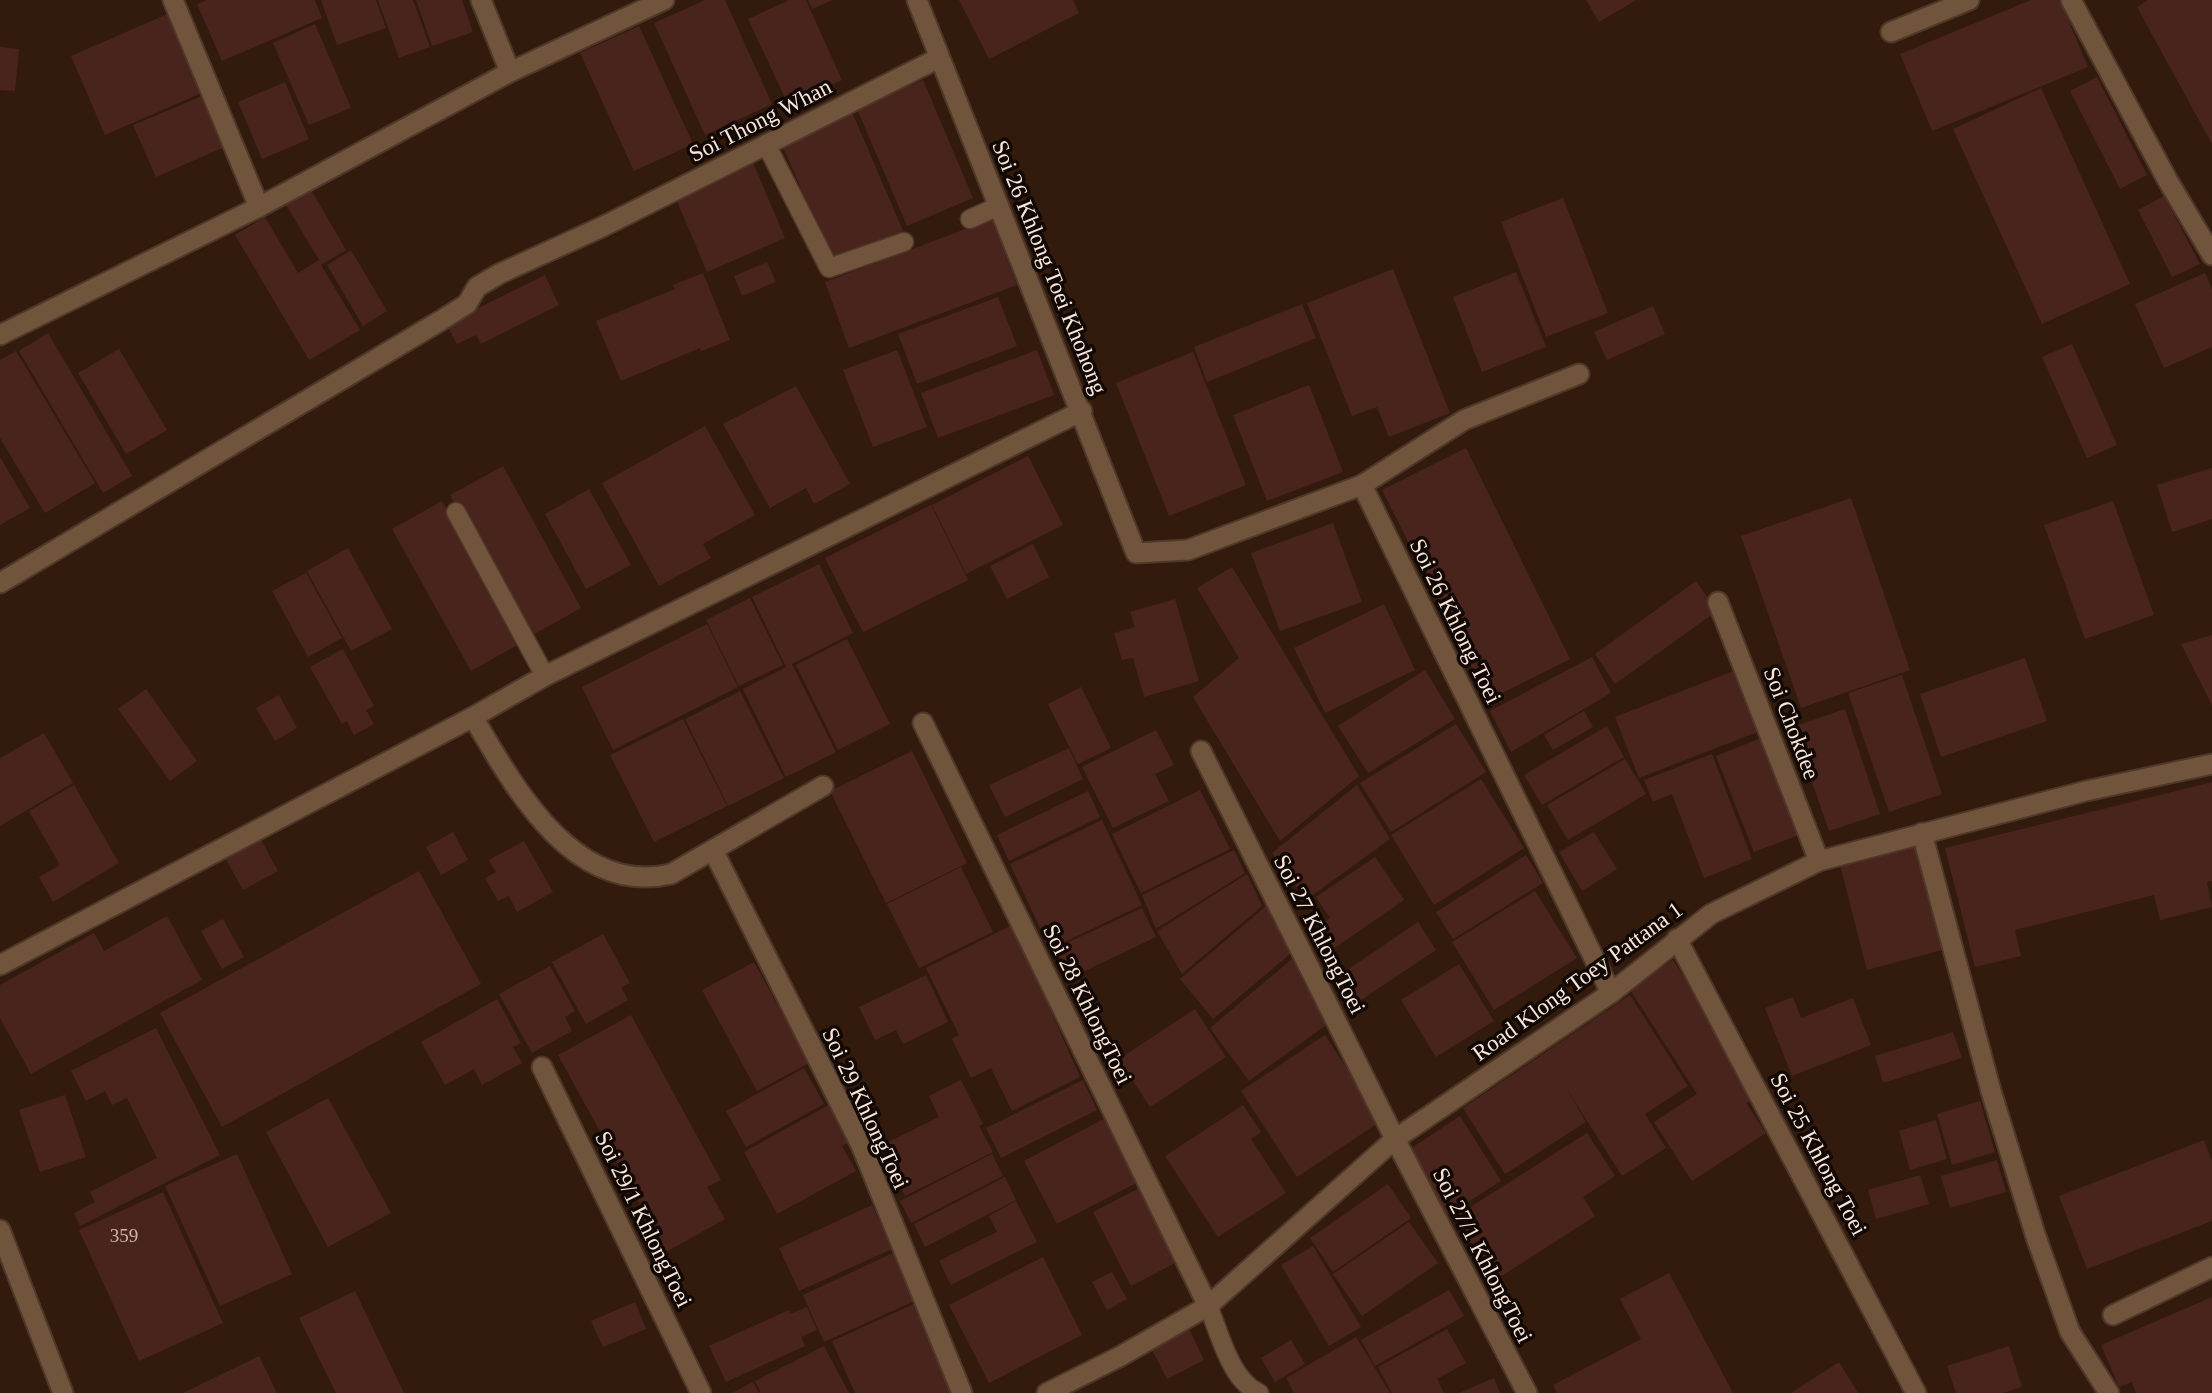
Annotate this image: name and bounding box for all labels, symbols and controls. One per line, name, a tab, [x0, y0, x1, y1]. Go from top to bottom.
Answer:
street label: Soi Thong Whan	[685, 74, 836, 167]
street label: Soi 26 Khlong Toei Khohong	[987, 137, 1112, 398]
street label: Soi 26 Khlong Toei	[1405, 535, 1506, 708]
street label: Soi Chokdee	[1759, 664, 1824, 783]
street label: Soi 27 KhlongToei	[1269, 851, 1370, 1018]
street label: Road Klong Toey Pattana 1	[1467, 897, 1687, 1066]
street label: Soi 28 KhlongToei	[1038, 920, 1137, 1088]
street label: Soi 29 KhlongToei	[817, 1024, 914, 1193]
street label: Soi 25 Khlong Toei	[1765, 1069, 1872, 1240]
street label: Soi 29/1 KhlongToei	[590, 1127, 697, 1311]
street label: Soi 27/1 KhlongToei	[1428, 1164, 1537, 1347]
house number: 359	[110, 1225, 138, 1246]

